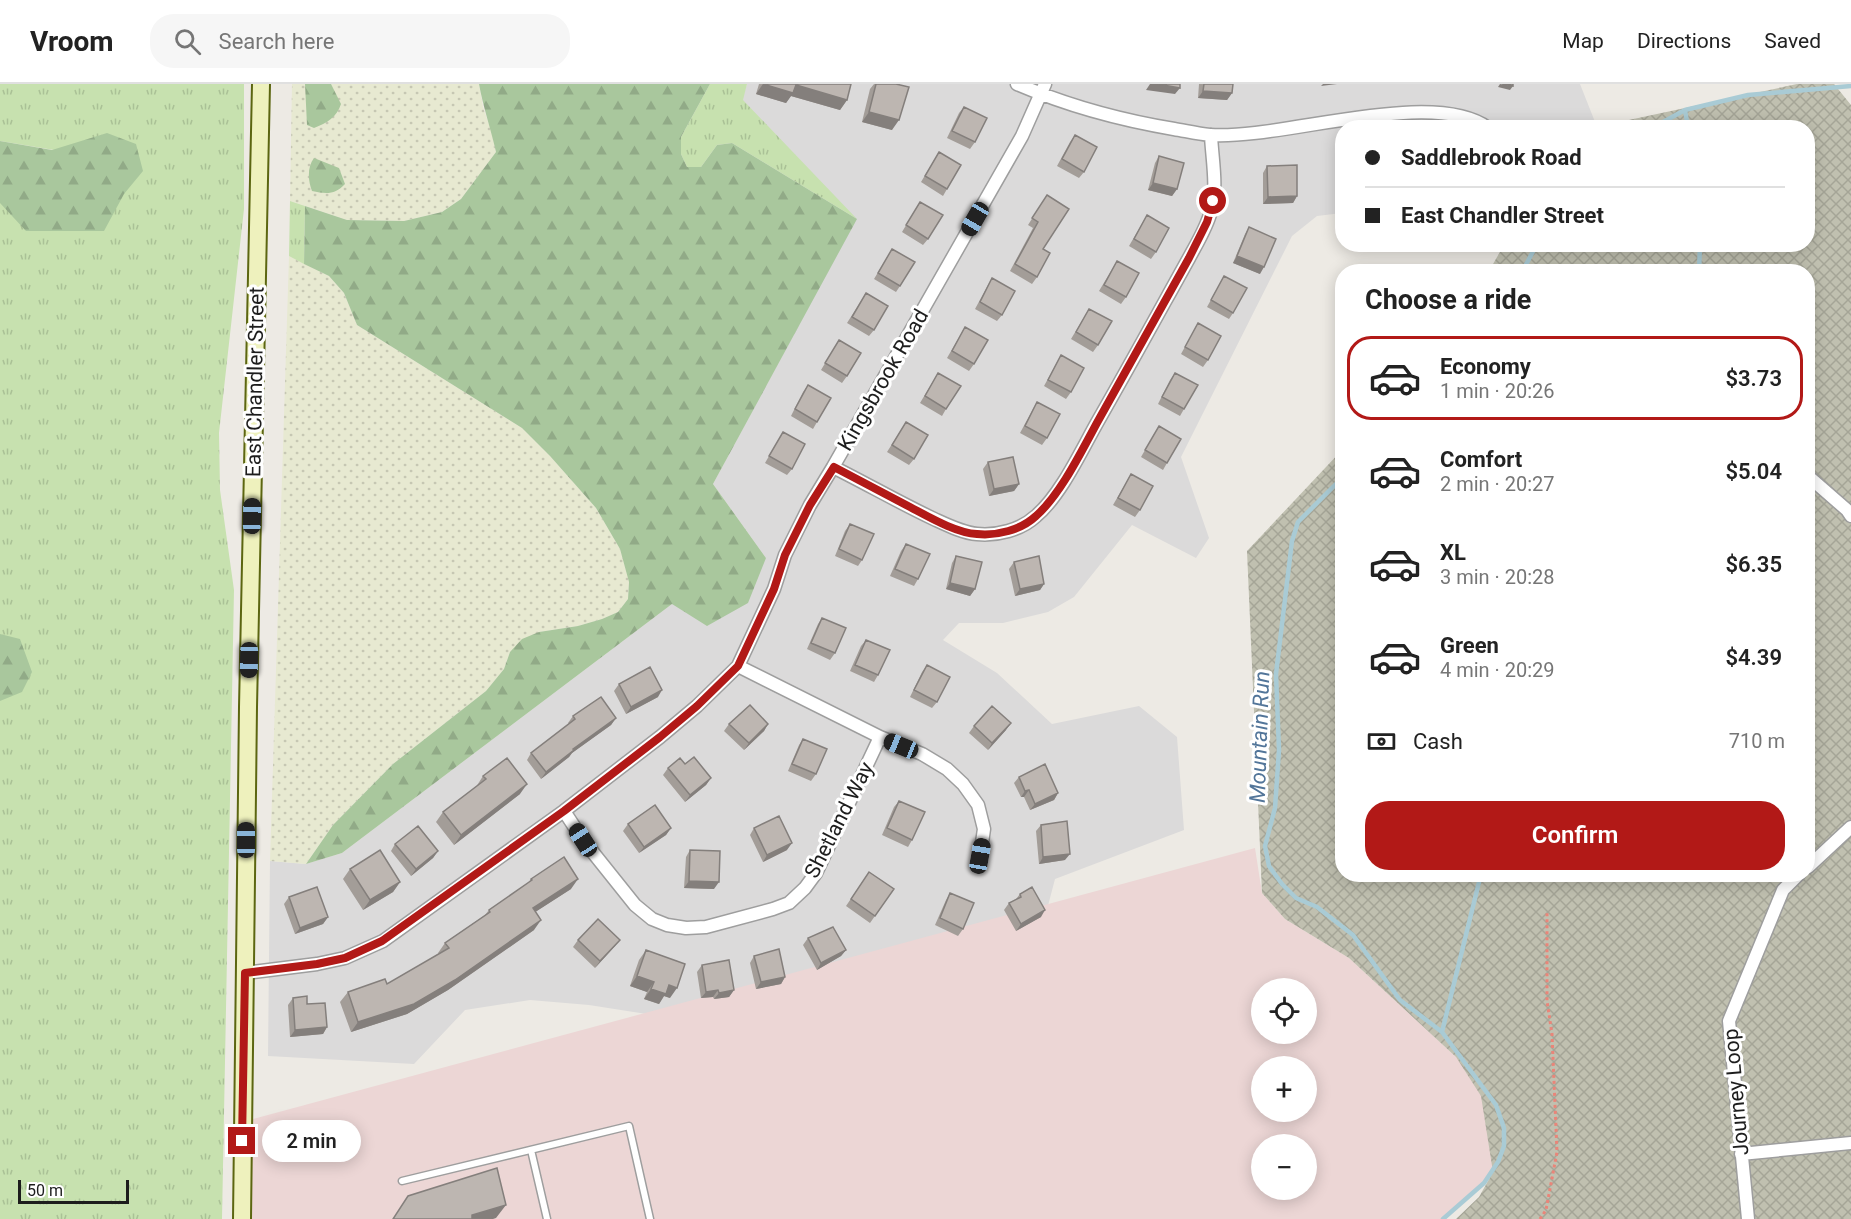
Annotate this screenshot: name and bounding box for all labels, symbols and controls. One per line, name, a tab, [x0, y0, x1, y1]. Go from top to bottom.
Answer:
search box	[150, 14, 570, 68]
text: Vroom	[30, 25, 114, 58]
icon: search	[171, 25, 204, 58]
text: Search here	[219, 29, 334, 54]
text: Map	[1562, 29, 1604, 53]
text: Directions	[1637, 29, 1731, 53]
text: Saved	[1764, 29, 1821, 53]
text: Saddlebrook Road	[1401, 145, 1582, 170]
route start	[1199, 187, 1226, 214]
car	[958, 199, 992, 239]
text: East Chandler Street	[1401, 203, 1604, 228]
text: Choose a ride	[1365, 284, 1531, 316]
street label: East Chandler Street	[241, 287, 269, 477]
street label: Kingsbrook Road	[833, 305, 933, 455]
icon: car	[1368, 351, 1422, 405]
text: Economy	[1440, 354, 1531, 379]
text: $3.73	[1725, 366, 1782, 391]
text: 1 min · 20:26	[1440, 379, 1555, 403]
icon: car	[1368, 444, 1422, 498]
text: Comfort	[1440, 447, 1522, 472]
text: $5.04	[1725, 459, 1782, 484]
text: 2 min · 20:27	[1440, 472, 1555, 496]
car	[243, 498, 261, 534]
icon: car	[1368, 537, 1422, 591]
text: XL	[1440, 540, 1466, 565]
text: $6.35	[1725, 552, 1782, 577]
text: 3 min · 20:28	[1440, 565, 1555, 589]
icon: car	[1368, 630, 1422, 684]
text: Green	[1440, 633, 1499, 658]
car	[240, 642, 258, 678]
text: $4.39	[1725, 645, 1782, 670]
text: 4 min · 20:29	[1440, 658, 1555, 682]
water label: Mountain Run	[1245, 671, 1274, 803]
icon: cash	[1365, 725, 1398, 758]
text: Cash	[1413, 729, 1463, 754]
text: 710 m	[1729, 729, 1785, 753]
car	[881, 731, 921, 761]
street label: Shetland Way	[800, 758, 878, 882]
button: Confirm	[1365, 801, 1785, 870]
car	[566, 820, 600, 860]
car	[237, 822, 255, 858]
car	[968, 837, 992, 875]
map controls	[1251, 978, 1317, 1200]
button: locate	[1251, 978, 1317, 1044]
street label: Journey Loop	[1719, 1028, 1753, 1156]
button: +	[1251, 1056, 1317, 1122]
callout: 2 min	[263, 1120, 362, 1162]
route end	[228, 1127, 255, 1154]
text: 2 min	[286, 1129, 337, 1153]
button: −	[1251, 1134, 1317, 1200]
scale bar	[18, 1177, 129, 1204]
text: 50 m	[27, 1181, 63, 1200]

